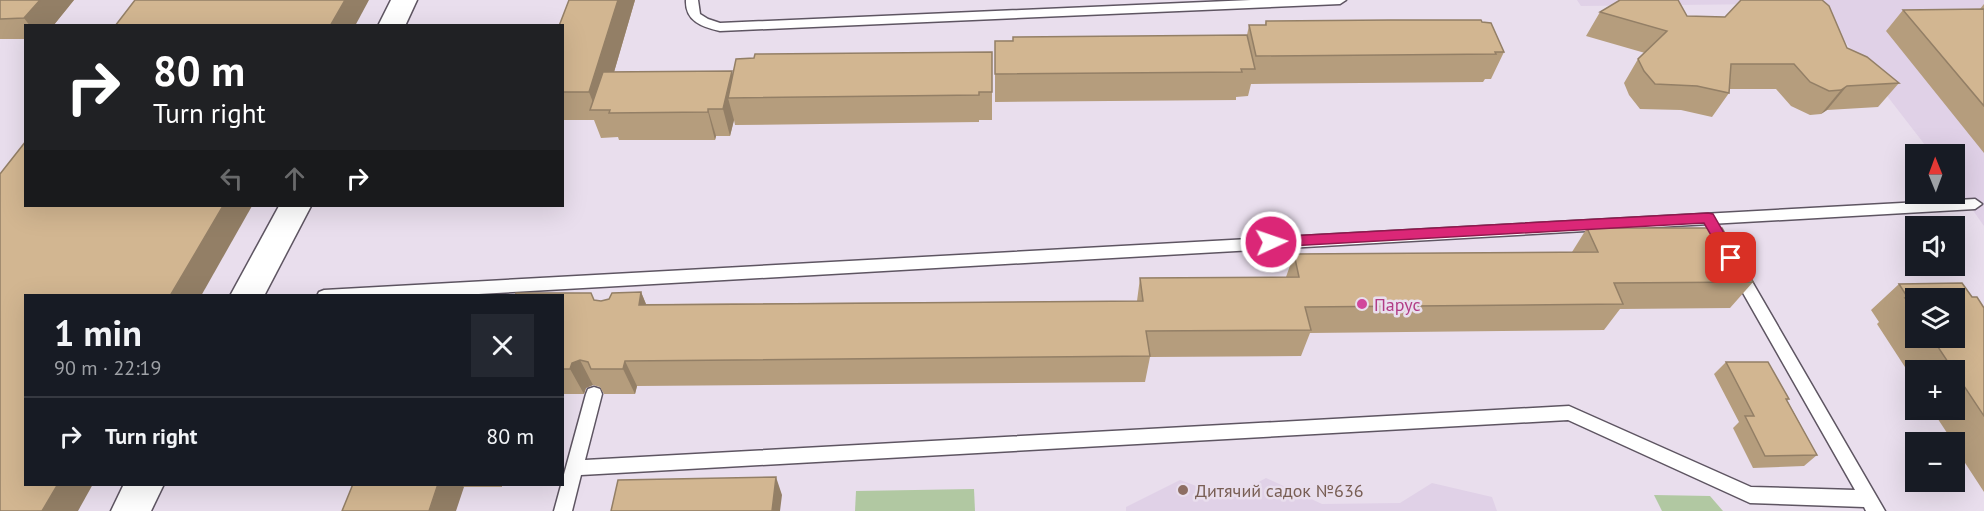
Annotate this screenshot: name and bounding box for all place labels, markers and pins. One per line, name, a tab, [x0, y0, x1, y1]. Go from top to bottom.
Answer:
pin	[1705, 232, 1756, 283]
place label: Парус	[1374, 293, 1421, 316]
marker: Парус	[1355, 297, 1369, 311]
place label: Дитячий садок №636	[1195, 479, 1364, 502]
marker: Дитячий садок №636	[1176, 483, 1190, 497]

